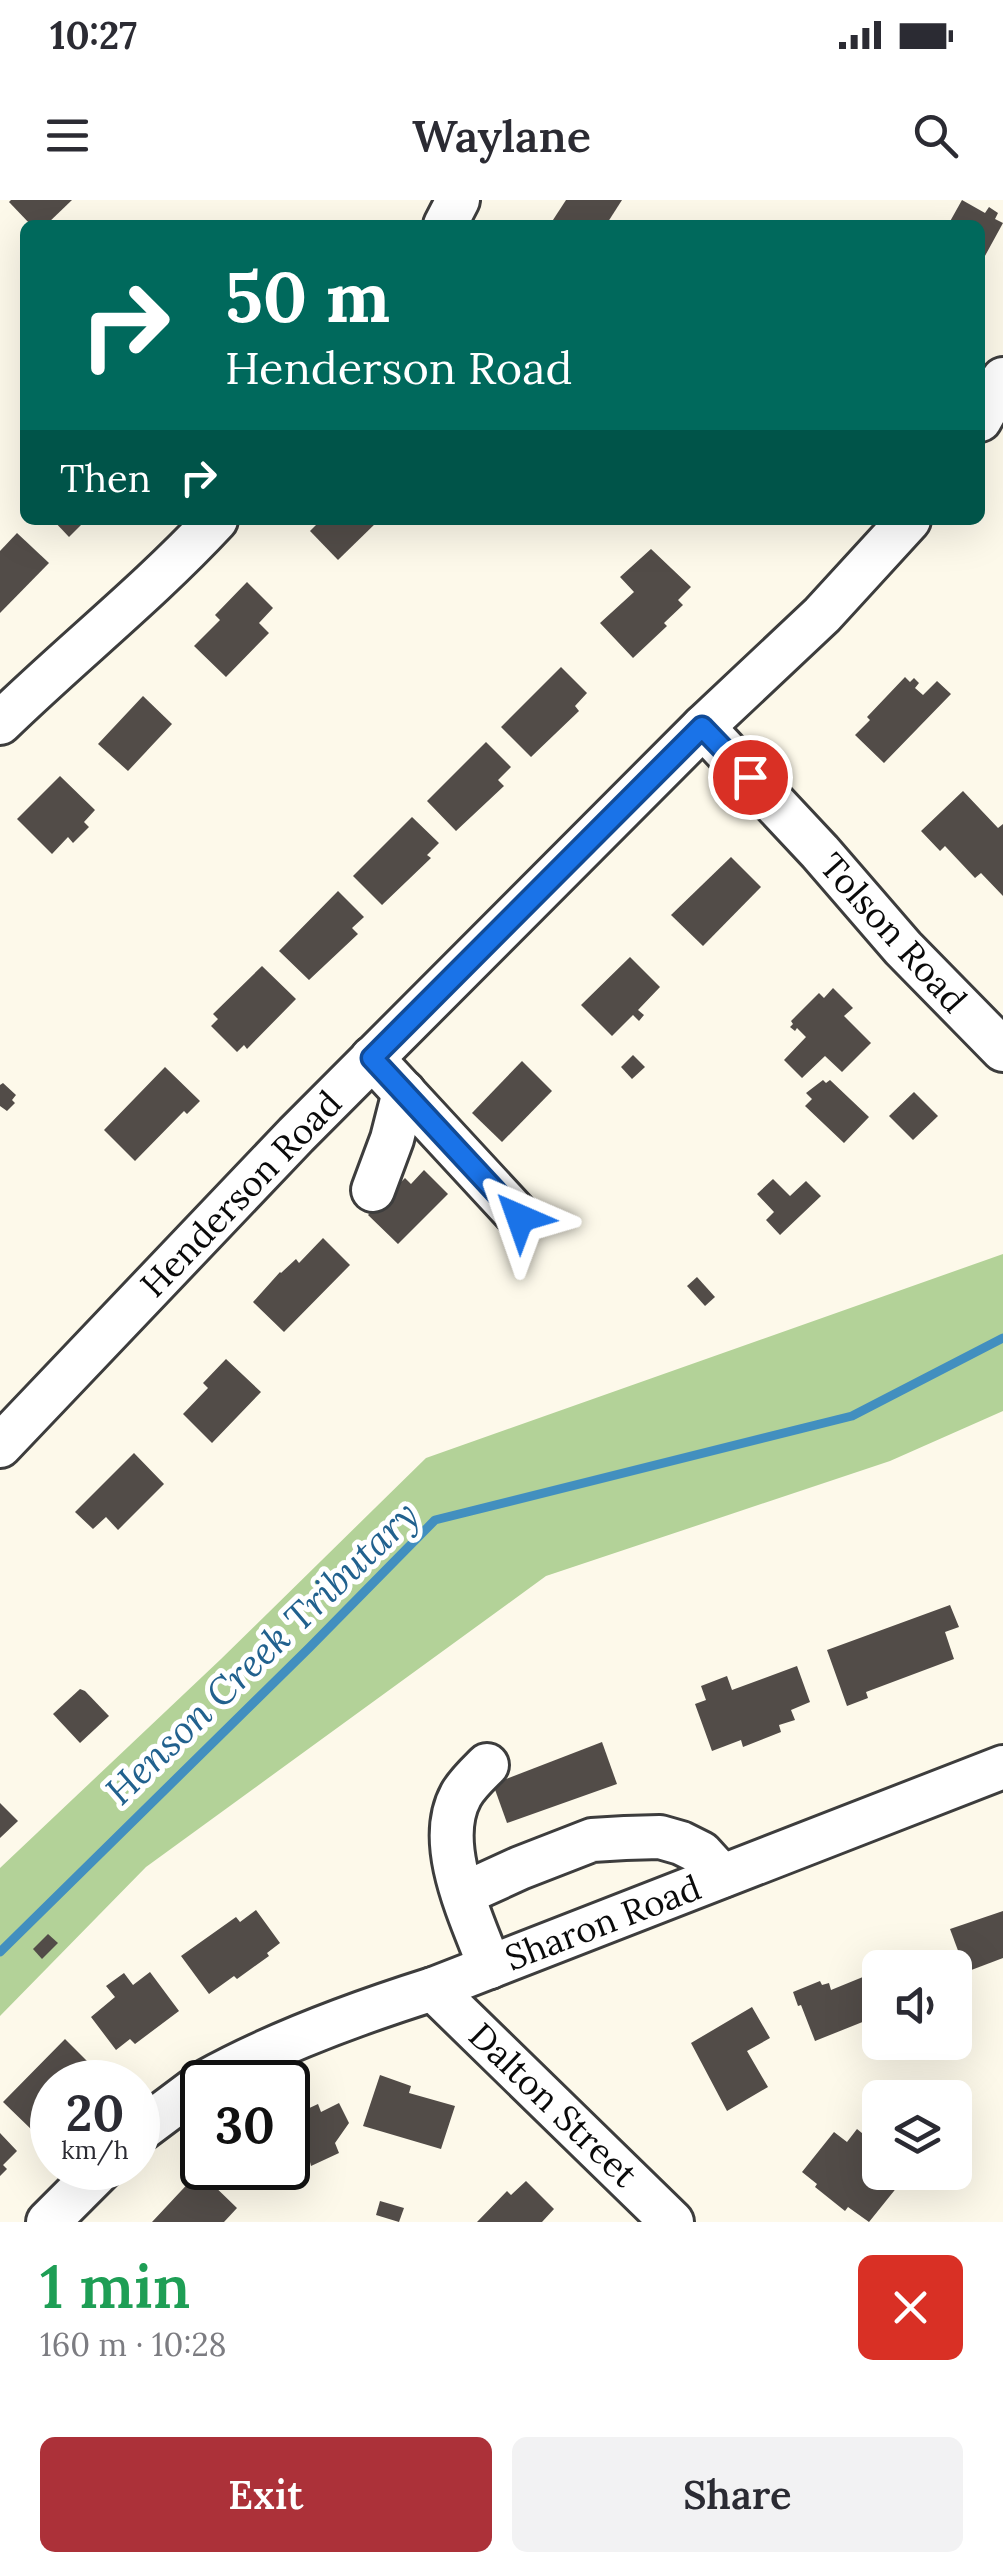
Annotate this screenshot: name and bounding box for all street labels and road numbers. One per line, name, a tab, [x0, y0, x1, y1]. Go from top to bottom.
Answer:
street label: Tolson Road	[810, 844, 977, 1022]
street label: Henderson Road	[131, 1081, 351, 1306]
street label: Sharon Road	[499, 1865, 707, 1980]
street label: Dalton Street	[460, 2013, 647, 2197]

